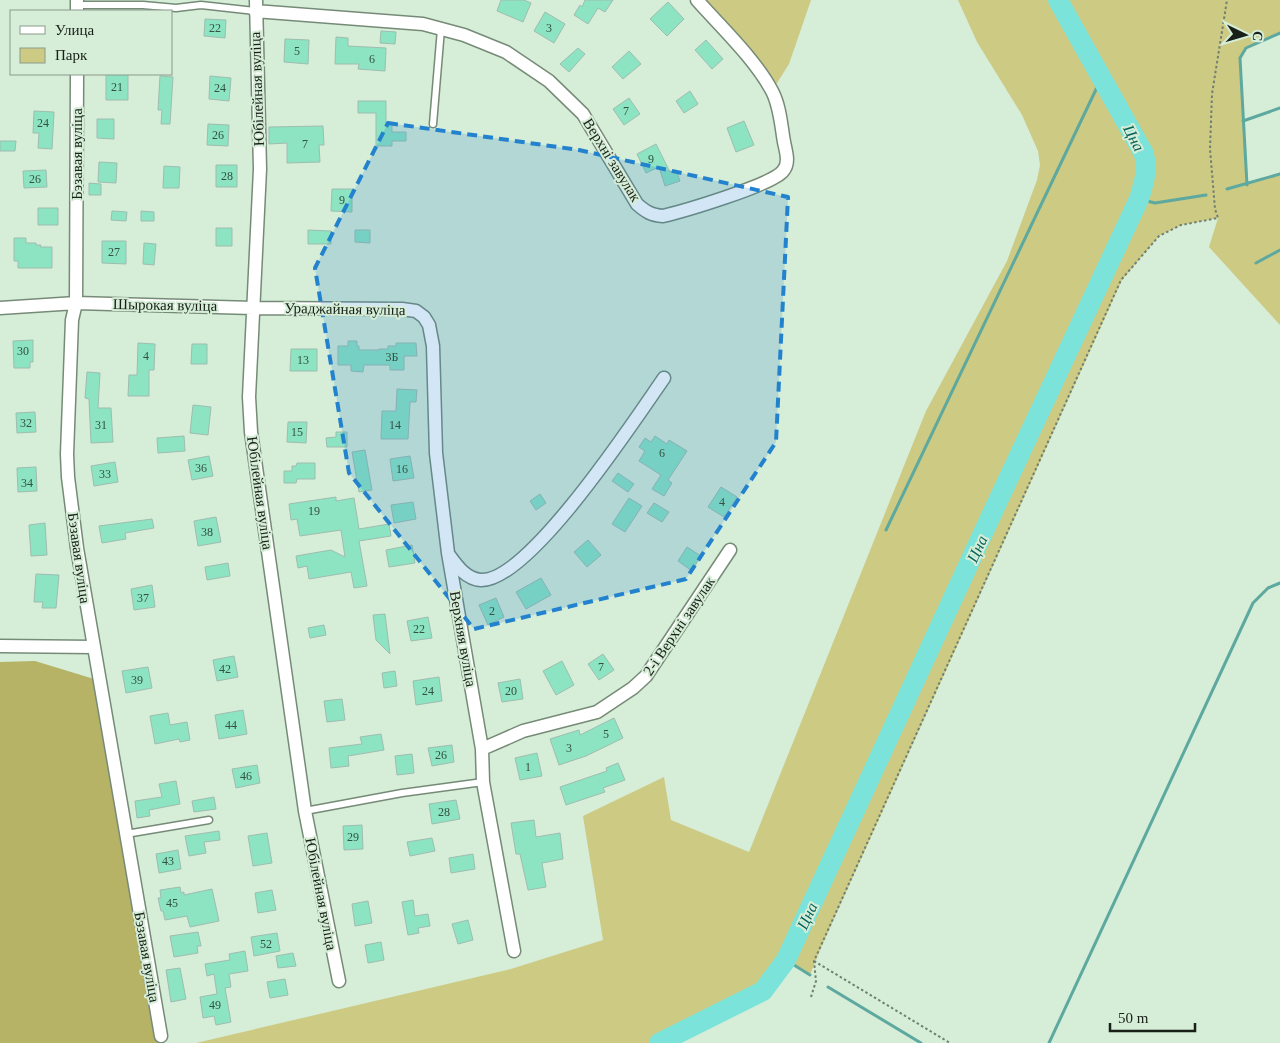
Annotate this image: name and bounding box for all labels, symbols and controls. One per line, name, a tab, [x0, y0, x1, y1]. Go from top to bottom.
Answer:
legend	[10, 10, 172, 75]
north arrow	[1220, 10, 1270, 60]
house number: 22	[209, 21, 221, 35]
house number: 3	[546, 21, 552, 35]
text: Улица	[55, 22, 94, 38]
text: С	[1250, 30, 1265, 42]
street label: Юбілейная вуліца	[247, 31, 267, 146]
house number: 5	[294, 44, 300, 58]
text: Парк	[55, 47, 88, 63]
house number: 6	[369, 52, 375, 66]
house number: 21	[111, 80, 123, 94]
house number: 24	[214, 81, 226, 95]
house number: 7	[623, 104, 629, 118]
street label: Бэзавая вуліца	[69, 108, 85, 200]
street label: Верхні завулак	[580, 115, 644, 205]
house number: 24	[37, 116, 49, 130]
water label: Цна	[1119, 121, 1148, 155]
house number: 26	[212, 128, 224, 142]
house number: 7	[302, 137, 308, 151]
house number: 9	[648, 152, 654, 166]
house number: 28	[221, 169, 233, 183]
house number: 26	[29, 172, 41, 186]
house number: 9	[339, 193, 345, 207]
house number: 27	[108, 245, 120, 259]
street label: Шырокая вуліца	[113, 296, 218, 314]
street label: Ураджайная вуліца	[284, 300, 406, 318]
house number: 30	[17, 344, 29, 358]
house number: 4	[143, 349, 149, 363]
house number: 3Б	[386, 350, 399, 364]
house number: 13	[297, 353, 309, 367]
house number: 32	[20, 416, 32, 430]
house number: 31	[95, 418, 107, 432]
house number: 14	[389, 418, 401, 432]
house number: 15	[291, 425, 303, 439]
street label: Юбілейная вуліца	[244, 435, 276, 551]
house number: 6	[659, 446, 665, 460]
house number: 36	[195, 461, 207, 475]
house number: 16	[396, 462, 408, 476]
house number: 33	[99, 467, 111, 481]
house number: 34	[21, 476, 33, 490]
house number: 4	[719, 495, 725, 509]
house number: 19	[308, 504, 320, 518]
street label: Бэзавая вуліца	[65, 512, 93, 605]
house number: 38	[201, 525, 213, 539]
water label: Цна	[963, 533, 991, 566]
street label: 2-і Верхні завулак	[640, 573, 718, 678]
street label: Верхняя вуліца	[447, 590, 479, 688]
house number: 37	[137, 591, 149, 605]
house number: 2	[489, 604, 495, 618]
house number: 22	[413, 622, 425, 636]
house number: 7	[598, 660, 604, 674]
house number: 42	[219, 662, 231, 676]
house number: 39	[131, 673, 143, 687]
house number: 24	[422, 684, 434, 698]
house number: 20	[505, 684, 517, 698]
house number: 44	[225, 718, 237, 732]
house number: 5	[603, 727, 609, 741]
house number: 3	[566, 741, 572, 755]
house number: 26	[435, 748, 447, 762]
house number: 1	[525, 760, 531, 774]
house number: 46	[240, 769, 252, 783]
house number: 28	[438, 805, 450, 819]
house number: 29	[347, 830, 359, 844]
street label: Юбілейная вуліца	[302, 836, 340, 952]
house number: 43	[162, 854, 174, 868]
house number: 45	[166, 896, 178, 910]
water label: Цна	[793, 900, 821, 933]
street label: Бэзавая вуліца	[131, 911, 163, 1004]
house number: 52	[260, 937, 272, 951]
house number: 49	[209, 998, 221, 1012]
scale bar	[1110, 1000, 1195, 1032]
text: 50 m	[1118, 1010, 1149, 1026]

